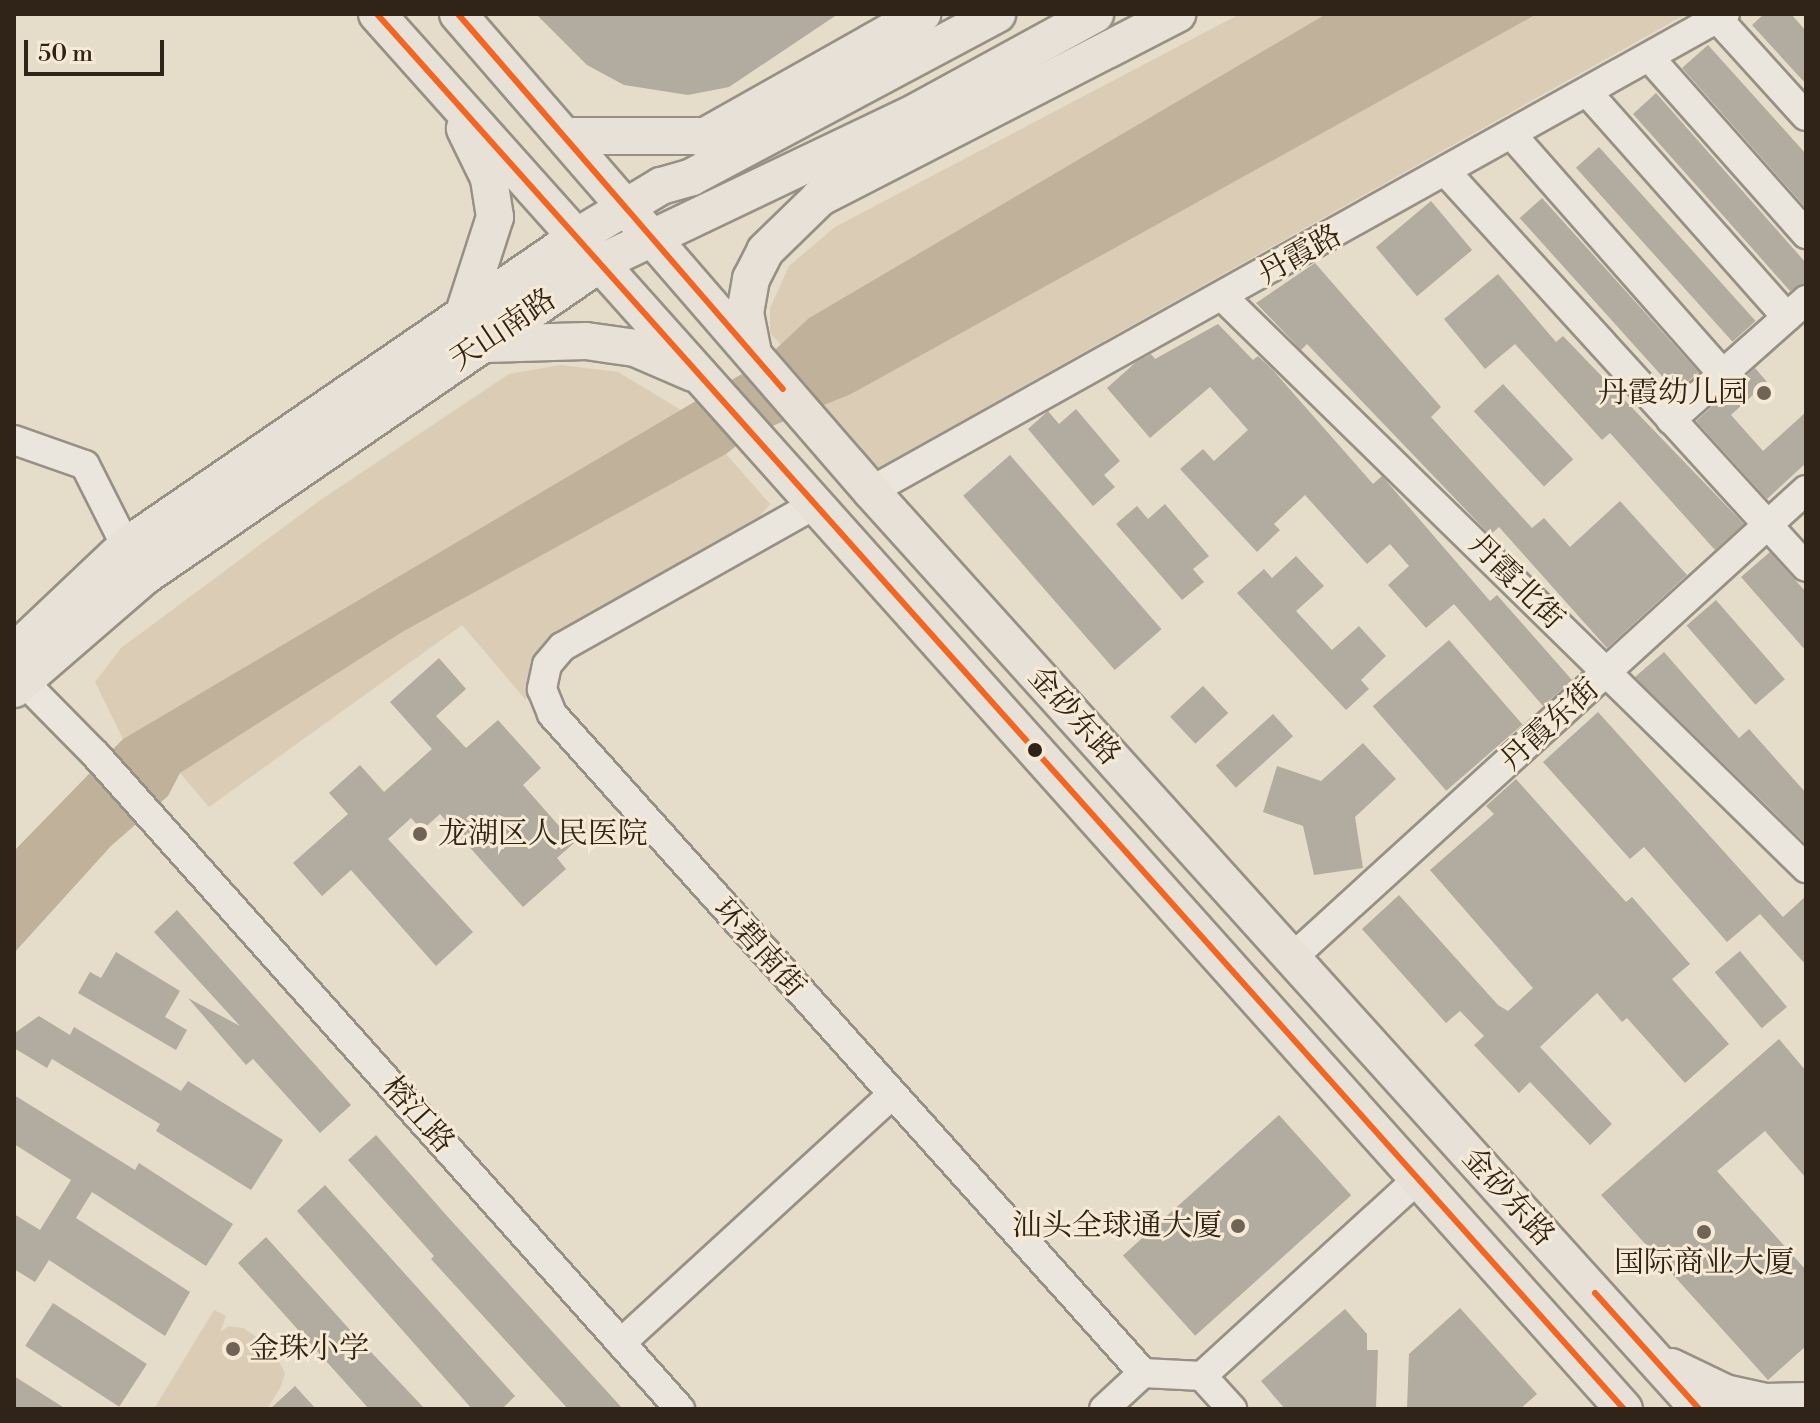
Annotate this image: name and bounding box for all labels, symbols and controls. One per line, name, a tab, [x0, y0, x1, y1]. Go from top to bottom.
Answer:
scale bar	[28, 24, 168, 74]
text: 50 m	[38, 39, 93, 69]
street label: 丹霞路	[1252, 217, 1348, 293]
street label: 天山南路	[443, 282, 563, 378]
place label: 丹霞幼儿园	[1598, 375, 1748, 411]
marker: 丹霞幼儿园	[1755, 384, 1773, 402]
street label: 丹霞北街	[1461, 527, 1571, 637]
street label: 金砂东路	[1020, 659, 1128, 773]
street label: 丹霞东街	[1493, 671, 1607, 779]
unlabelled marker	[1027, 742, 1043, 758]
place label: 龙湖区人民医院	[438, 816, 648, 852]
marker: 龙湖区人民医院	[409, 823, 431, 845]
street label: 环碧南街	[705, 891, 813, 1005]
street label: 榕江路	[375, 1070, 461, 1160]
street label: 金砂东路	[1454, 1140, 1562, 1254]
place label: 汕头全球通大厦	[1012, 1208, 1222, 1244]
marker: 汕头全球通大厦	[1229, 1217, 1247, 1235]
marker: 国际商业大厦	[1695, 1223, 1713, 1241]
place label: 国际商业大厦	[1614, 1245, 1794, 1281]
place label: 金珠小学	[249, 1331, 369, 1367]
marker: 金珠小学	[224, 1340, 242, 1358]

